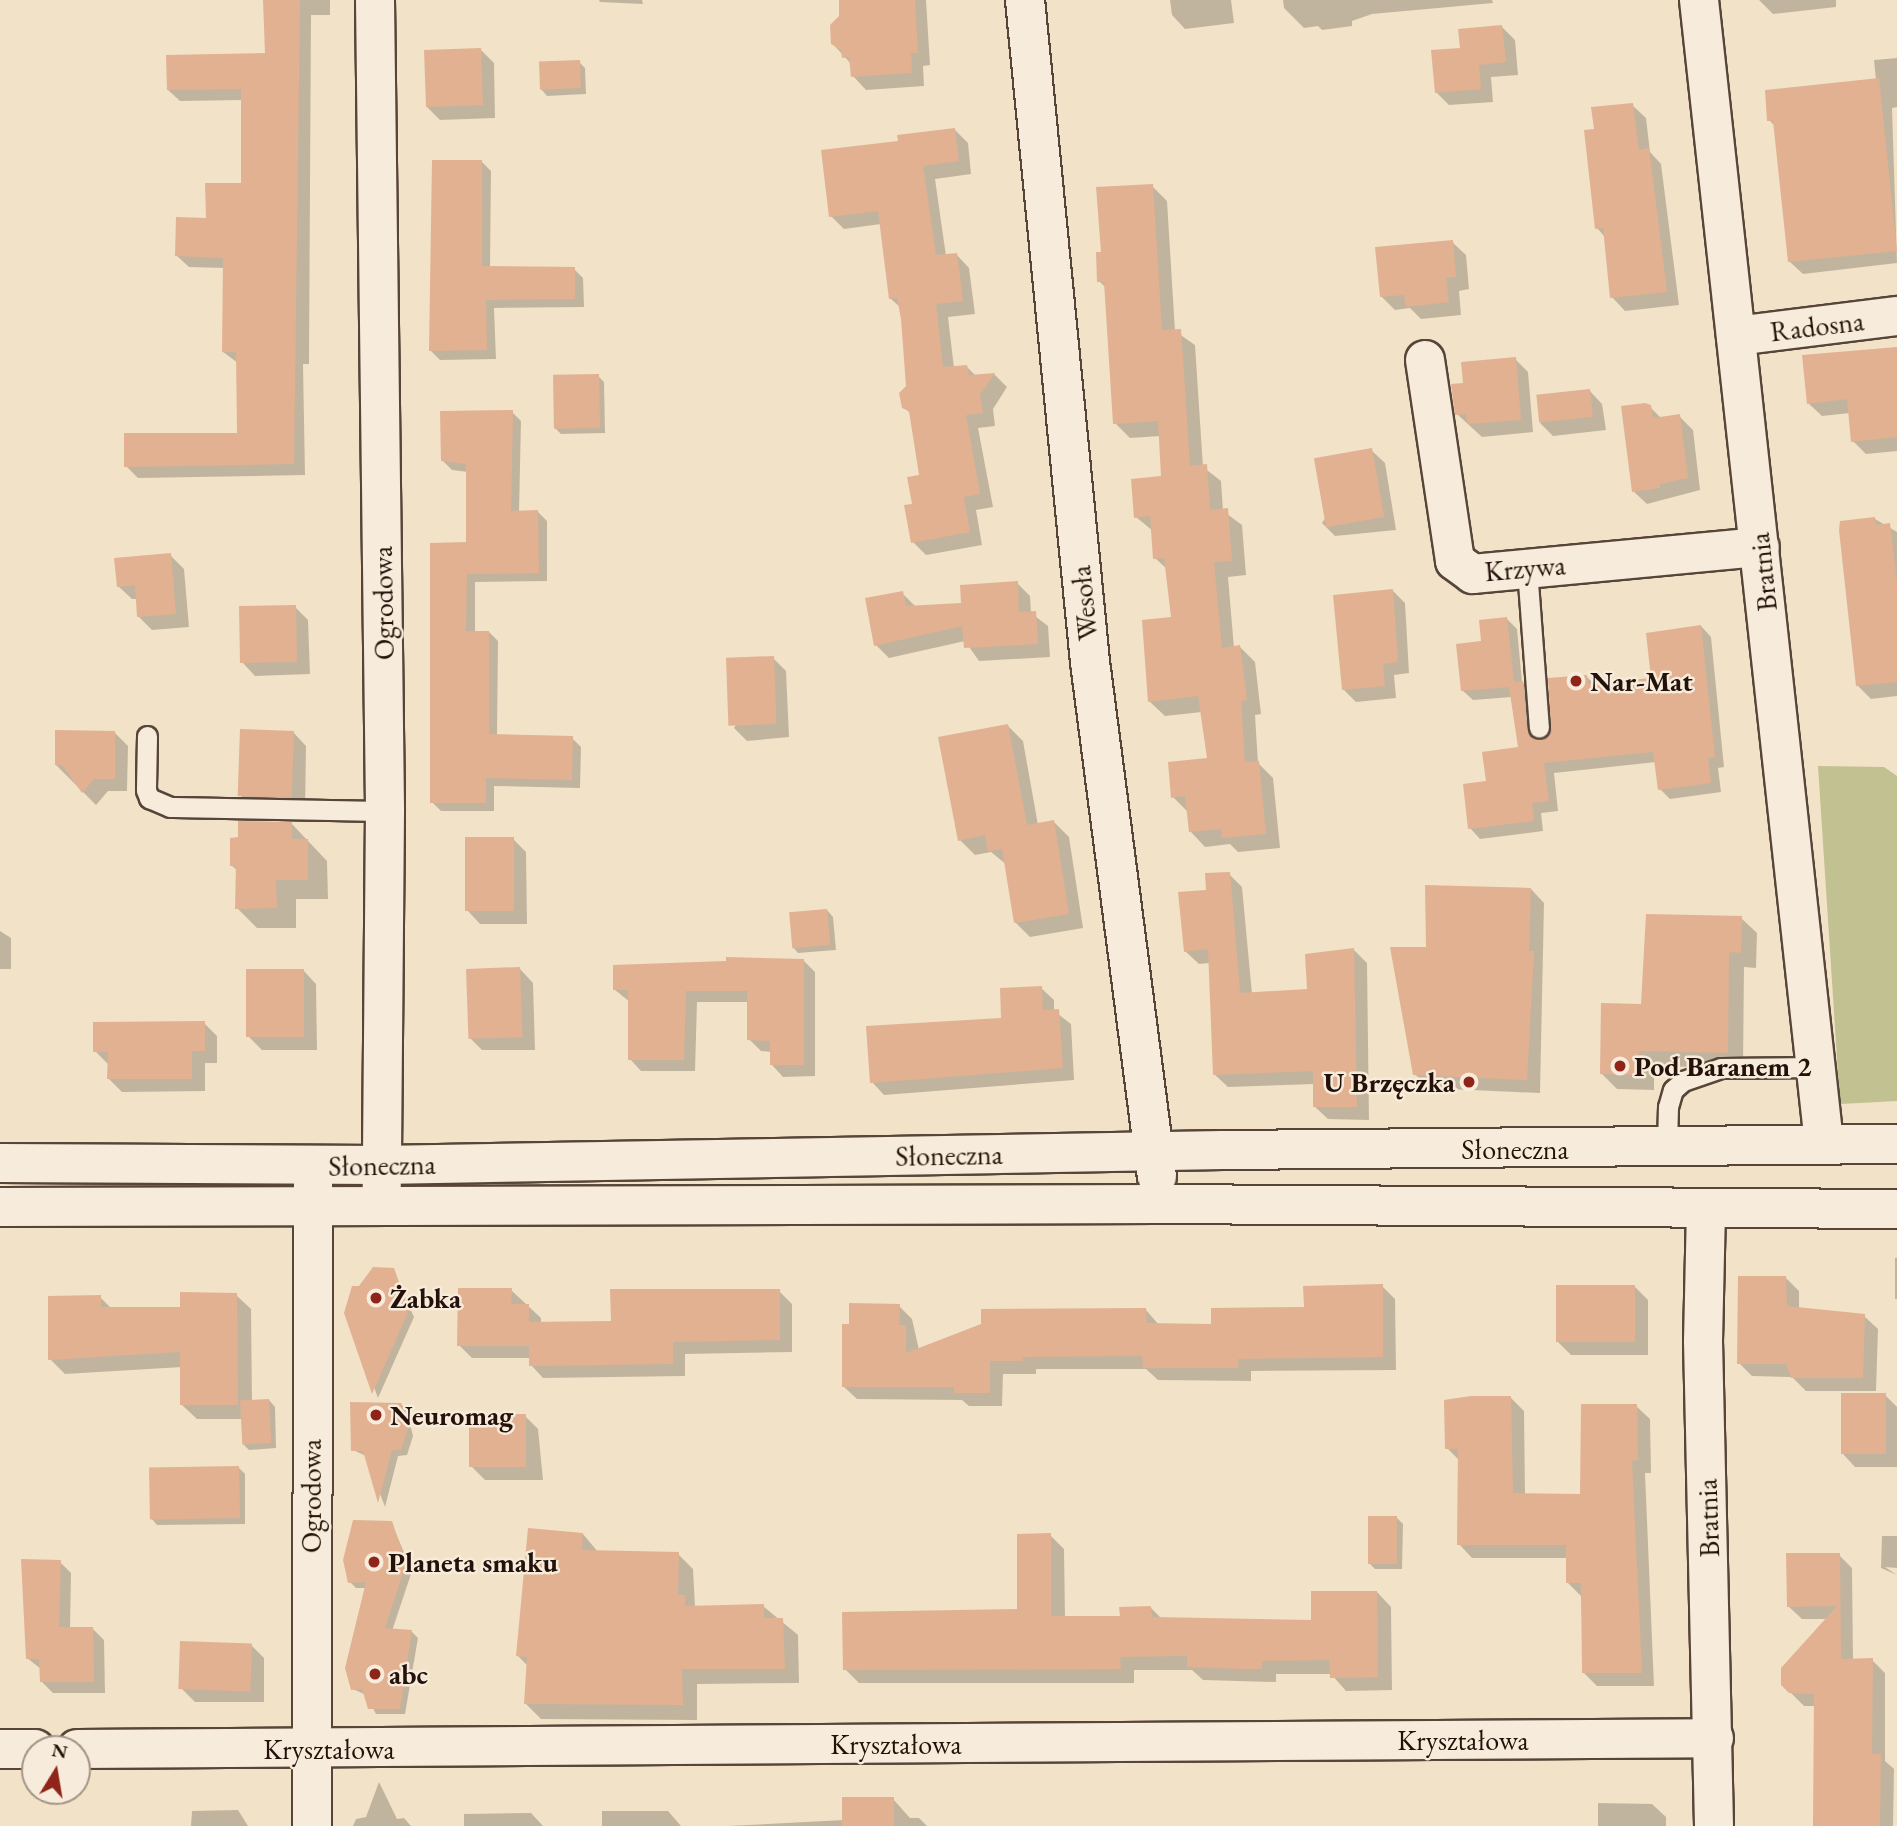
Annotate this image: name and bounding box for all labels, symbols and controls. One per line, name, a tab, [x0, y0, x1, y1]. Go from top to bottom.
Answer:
street label: Radosna	[1768, 304, 1866, 348]
street label: Bratnia	[1742, 531, 1784, 613]
street label: Ogrodowa	[365, 546, 401, 660]
street label: Krzywa	[1483, 548, 1567, 588]
street label: Wesoła	[1063, 564, 1105, 642]
place label: Nar-Mat	[1590, 664, 1693, 698]
marker: Nar-Mat	[1568, 673, 1584, 689]
place label: Pod Baranem 2	[1634, 1049, 1812, 1083]
marker: Pod Baranem 2	[1612, 1058, 1628, 1074]
place label: U Brzęczka	[1323, 1065, 1455, 1099]
marker: U Brzęczka	[1461, 1074, 1477, 1090]
street label: Słoneczna	[1461, 1132, 1569, 1166]
street label: Słoneczna	[895, 1137, 1003, 1173]
street label: Słoneczna	[328, 1147, 436, 1183]
place label: Żabka	[390, 1281, 461, 1315]
marker: Żabka	[368, 1290, 384, 1306]
place label: Neuromag	[390, 1398, 513, 1432]
marker: Neuromag	[368, 1407, 384, 1423]
street label: Ogrodowa	[294, 1439, 328, 1553]
street label: Bratnia	[1690, 1478, 1726, 1558]
place label: Planeta smaku	[388, 1545, 558, 1579]
marker: Planeta smaku	[366, 1554, 382, 1570]
place label: abc	[389, 1657, 428, 1691]
marker: abc	[367, 1666, 383, 1682]
street label: Kryształowa	[1397, 1723, 1529, 1757]
street label: Kryształowa	[830, 1727, 962, 1761]
street label: Kryształowa	[263, 1732, 395, 1766]
north arrow	[21, 1735, 91, 1805]
text: N	[50, 1737, 70, 1765]

